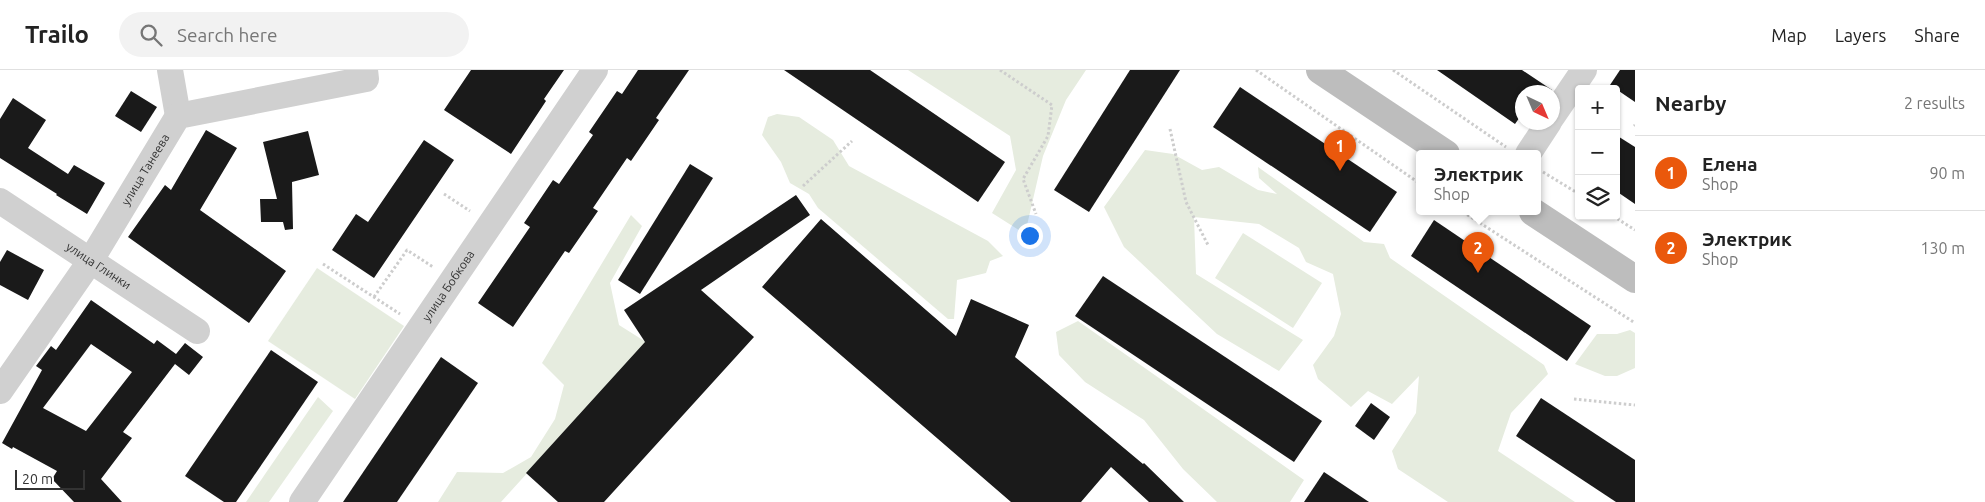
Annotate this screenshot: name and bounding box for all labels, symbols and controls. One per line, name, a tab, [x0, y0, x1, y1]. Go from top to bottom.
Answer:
search box	[119, 12, 469, 57]
text: Trailo	[25, 21, 89, 48]
icon: search	[137, 21, 165, 49]
text: Search here	[177, 24, 278, 46]
text: Map	[1771, 25, 1807, 45]
text: Layers	[1835, 25, 1886, 45]
text: Share	[1914, 25, 1960, 45]
north arrow	[1515, 85, 1560, 130]
map controls	[1575, 85, 1620, 220]
button: +	[1575, 85, 1620, 130]
text: Nearby	[1655, 91, 1726, 115]
text: 2 results	[1904, 94, 1965, 112]
pin: 1	[1324, 130, 1356, 171]
button: −	[1575, 130, 1620, 175]
street label: улица Танеева	[119, 131, 172, 208]
popup	[1416, 150, 1541, 215]
text: Елена	[1702, 153, 1758, 175]
text: Электрик	[1434, 163, 1523, 185]
text: 1	[1666, 164, 1676, 182]
text: 90 m	[1929, 164, 1965, 182]
button: layers	[1575, 175, 1620, 220]
text: Shop	[1702, 175, 1738, 193]
text: Shop	[1434, 185, 1470, 203]
your location	[1017, 223, 1043, 249]
text: Электрик	[1702, 228, 1792, 250]
pin: 2	[1462, 232, 1494, 273]
text: 2	[1666, 239, 1676, 257]
text: 130 m	[1920, 239, 1965, 257]
street label: улица Глинки	[64, 240, 134, 292]
street label: улица Бобкова	[419, 248, 477, 324]
text: Shop	[1702, 250, 1738, 268]
scale bar	[15, 467, 85, 490]
text: 20 m	[22, 471, 53, 487]

